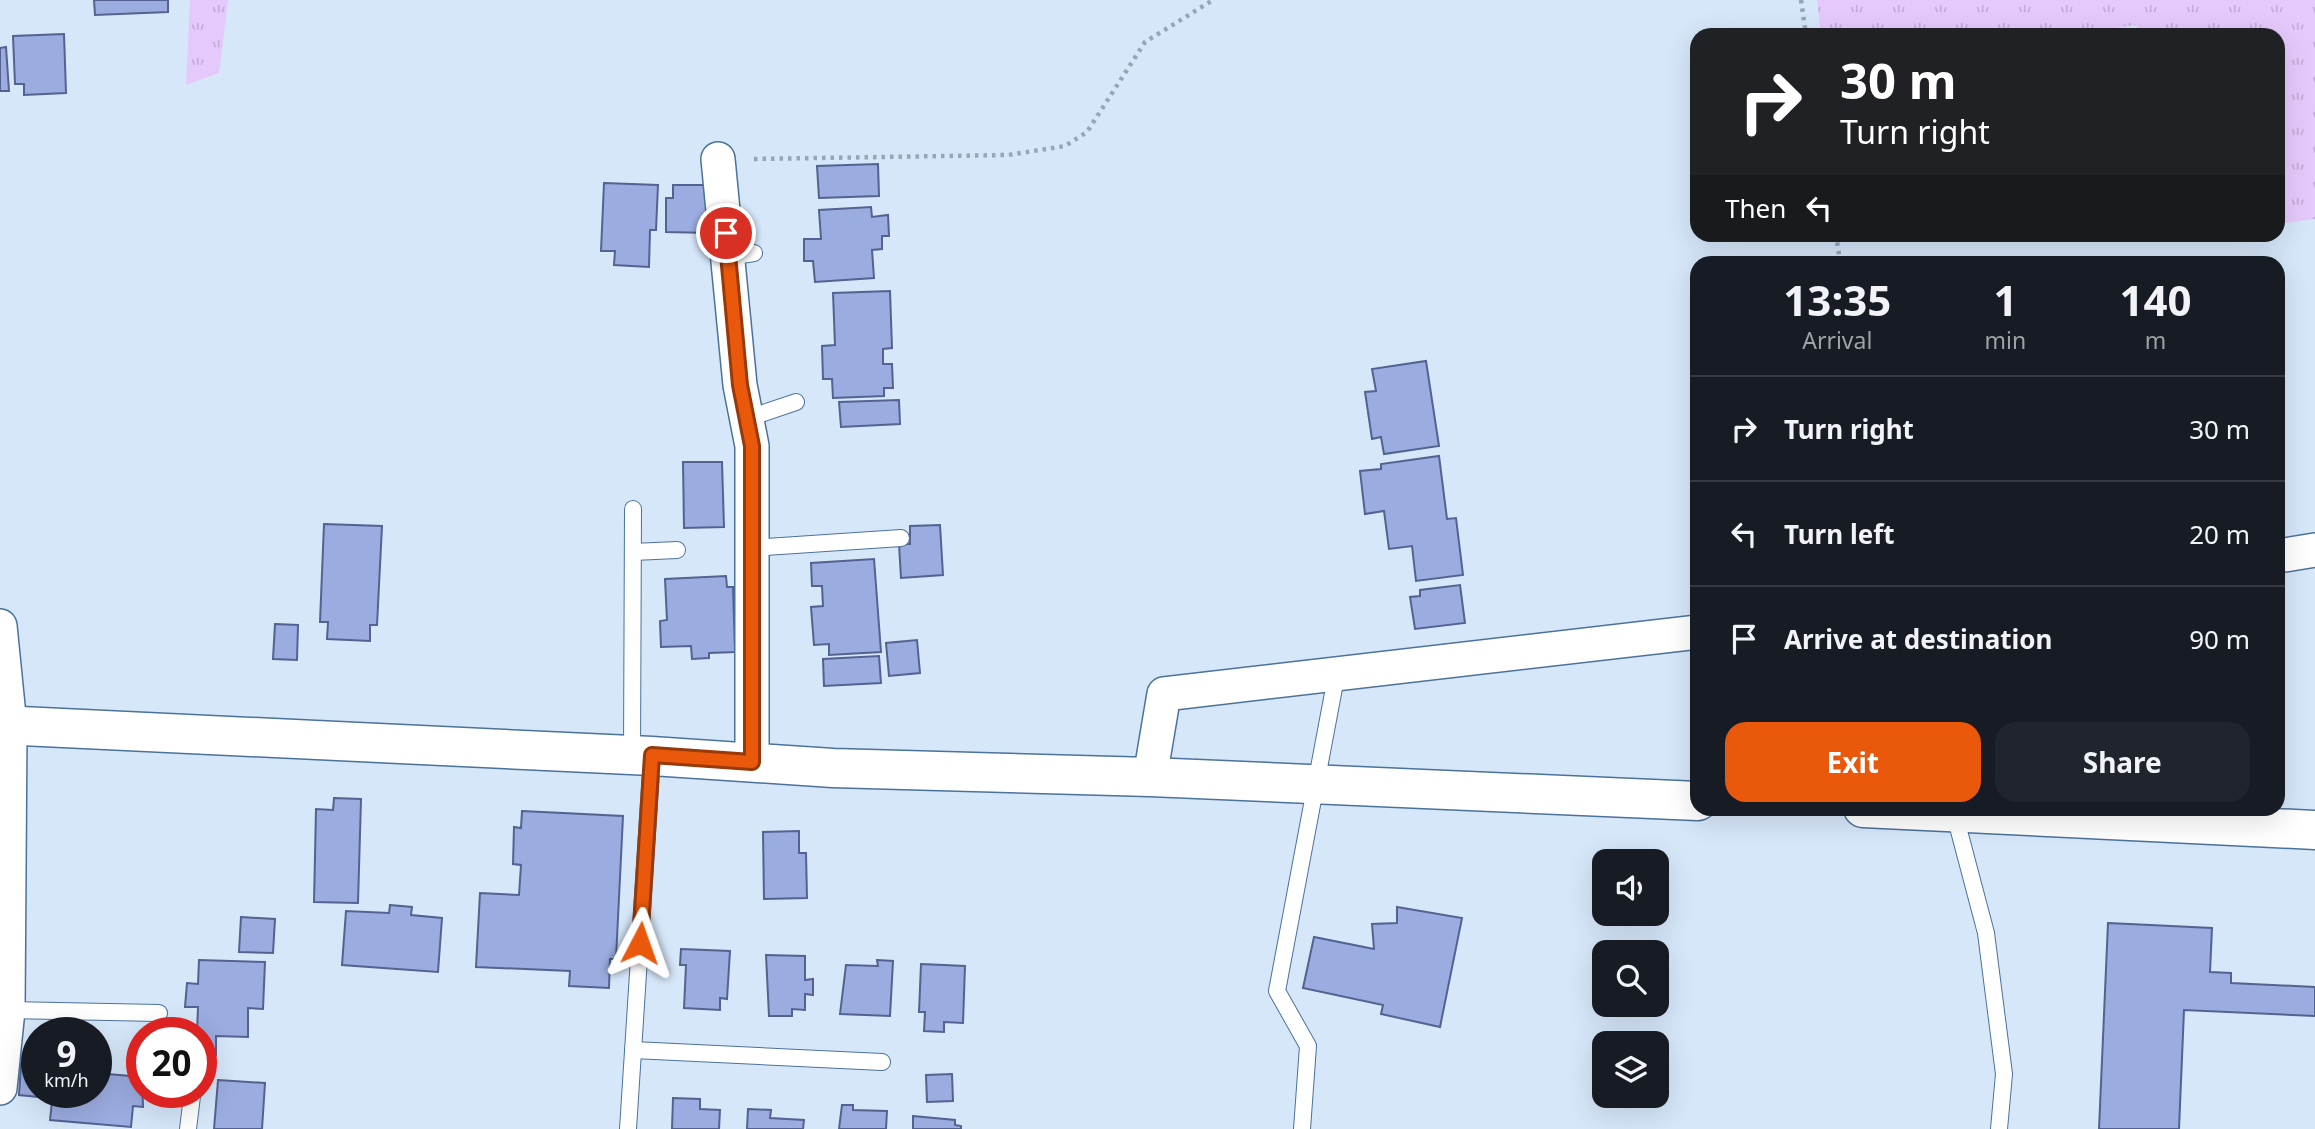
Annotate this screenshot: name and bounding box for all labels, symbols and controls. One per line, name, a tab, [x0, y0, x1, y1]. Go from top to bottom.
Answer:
text: 30 m	[1840, 47, 1957, 113]
icon: right	[1725, 56, 1816, 147]
text: Turn right	[1840, 110, 1990, 153]
icon: left	[1800, 189, 1838, 227]
text: Then	[1725, 190, 1786, 226]
pin	[696, 203, 756, 263]
icon: arrive	[707, 214, 745, 252]
text: 13:35	[1783, 271, 1891, 328]
text: 1	[1993, 271, 2017, 328]
text: 140	[2120, 271, 2192, 328]
text: Arrival	[1802, 324, 1872, 356]
text: min	[1985, 324, 2026, 356]
text: m	[2145, 324, 2166, 356]
icon: right	[1725, 410, 1763, 448]
text: Turn right	[1784, 411, 1914, 447]
text: 30 m	[2189, 411, 2250, 447]
icon: left	[1725, 515, 1763, 553]
text: Turn left	[1784, 516, 1895, 552]
text: 20 m	[2189, 516, 2250, 552]
icon: arrive	[1725, 620, 1763, 658]
text: Arrive at destination	[1784, 621, 2053, 657]
text: 90 m	[2189, 621, 2250, 657]
button: Exit	[1725, 722, 1981, 802]
button: Share	[1995, 722, 2250, 802]
map controls	[1592, 849, 1669, 1108]
button: sound	[1592, 849, 1669, 926]
position arrow	[603, 906, 677, 980]
button: search	[1592, 940, 1669, 1017]
speed limit sign: 20	[126, 1017, 217, 1108]
text: 9	[56, 1030, 77, 1077]
button: layers	[1592, 1031, 1669, 1108]
text: km/h	[44, 1068, 89, 1092]

